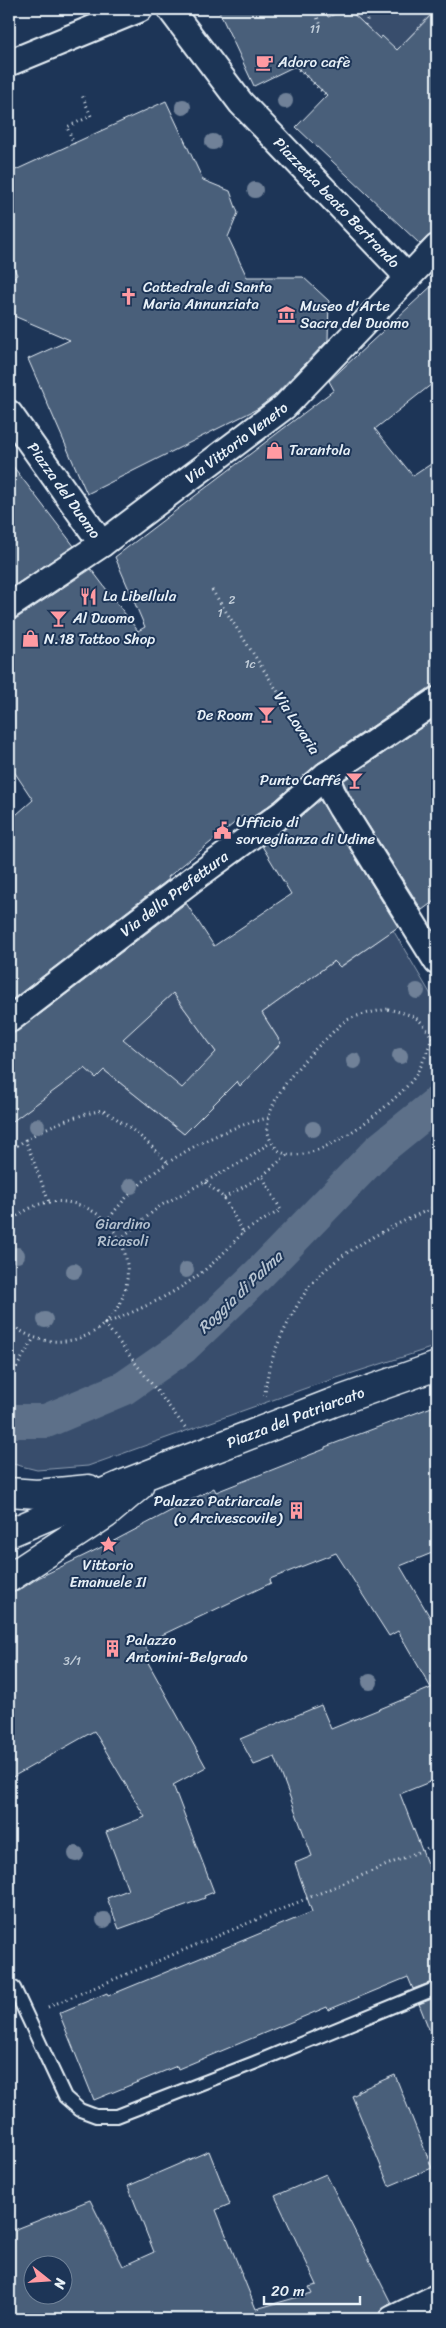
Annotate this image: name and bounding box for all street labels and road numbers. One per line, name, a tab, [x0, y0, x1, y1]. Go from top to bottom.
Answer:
street label: Piazzetta beato Bertrando	[267, 131, 407, 275]
street label: Via Vittorio Veneto	[179, 395, 294, 490]
street label: Piazza del Duomo	[20, 436, 108, 545]
street label: Via Lovaria	[267, 686, 328, 760]
street label: Via della Prefettura	[114, 844, 234, 943]
street label: Piazza del Patriarcato	[223, 1379, 369, 1456]

